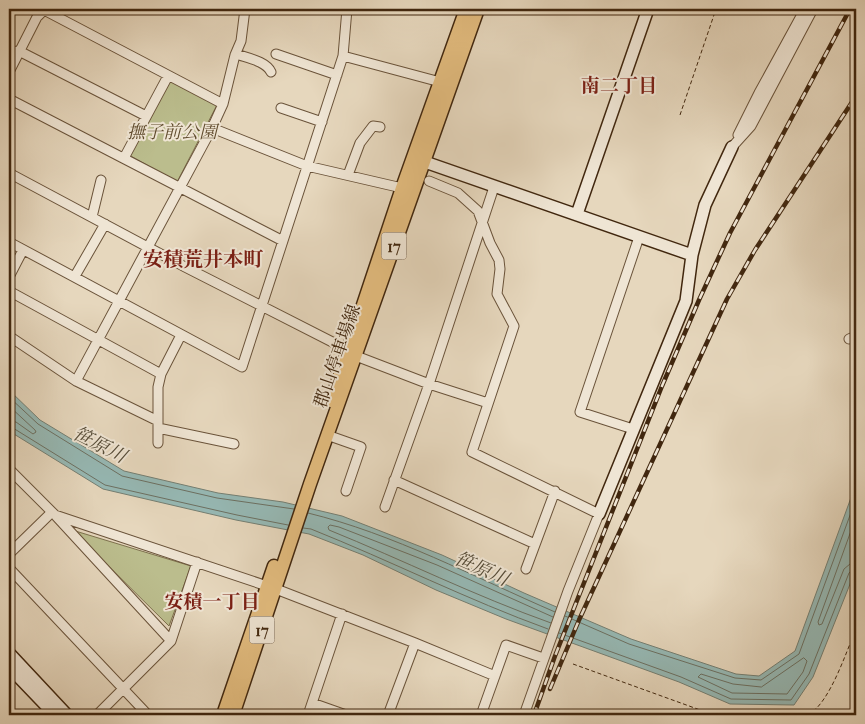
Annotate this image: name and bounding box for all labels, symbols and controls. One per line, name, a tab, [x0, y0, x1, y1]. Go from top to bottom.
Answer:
district label: 南二丁目	[581, 75, 657, 97]
park label: 撫子前公園	[127, 122, 220, 143]
road number: 17	[382, 232, 406, 260]
district label: 安積荒井本町	[143, 248, 264, 271]
street label: 郡山停車場線	[310, 302, 365, 411]
water label: 笹原川	[69, 422, 132, 469]
water label: 笹原川	[451, 547, 514, 591]
district label: 安積一丁目	[164, 591, 260, 613]
road number: 17	[250, 616, 274, 644]

